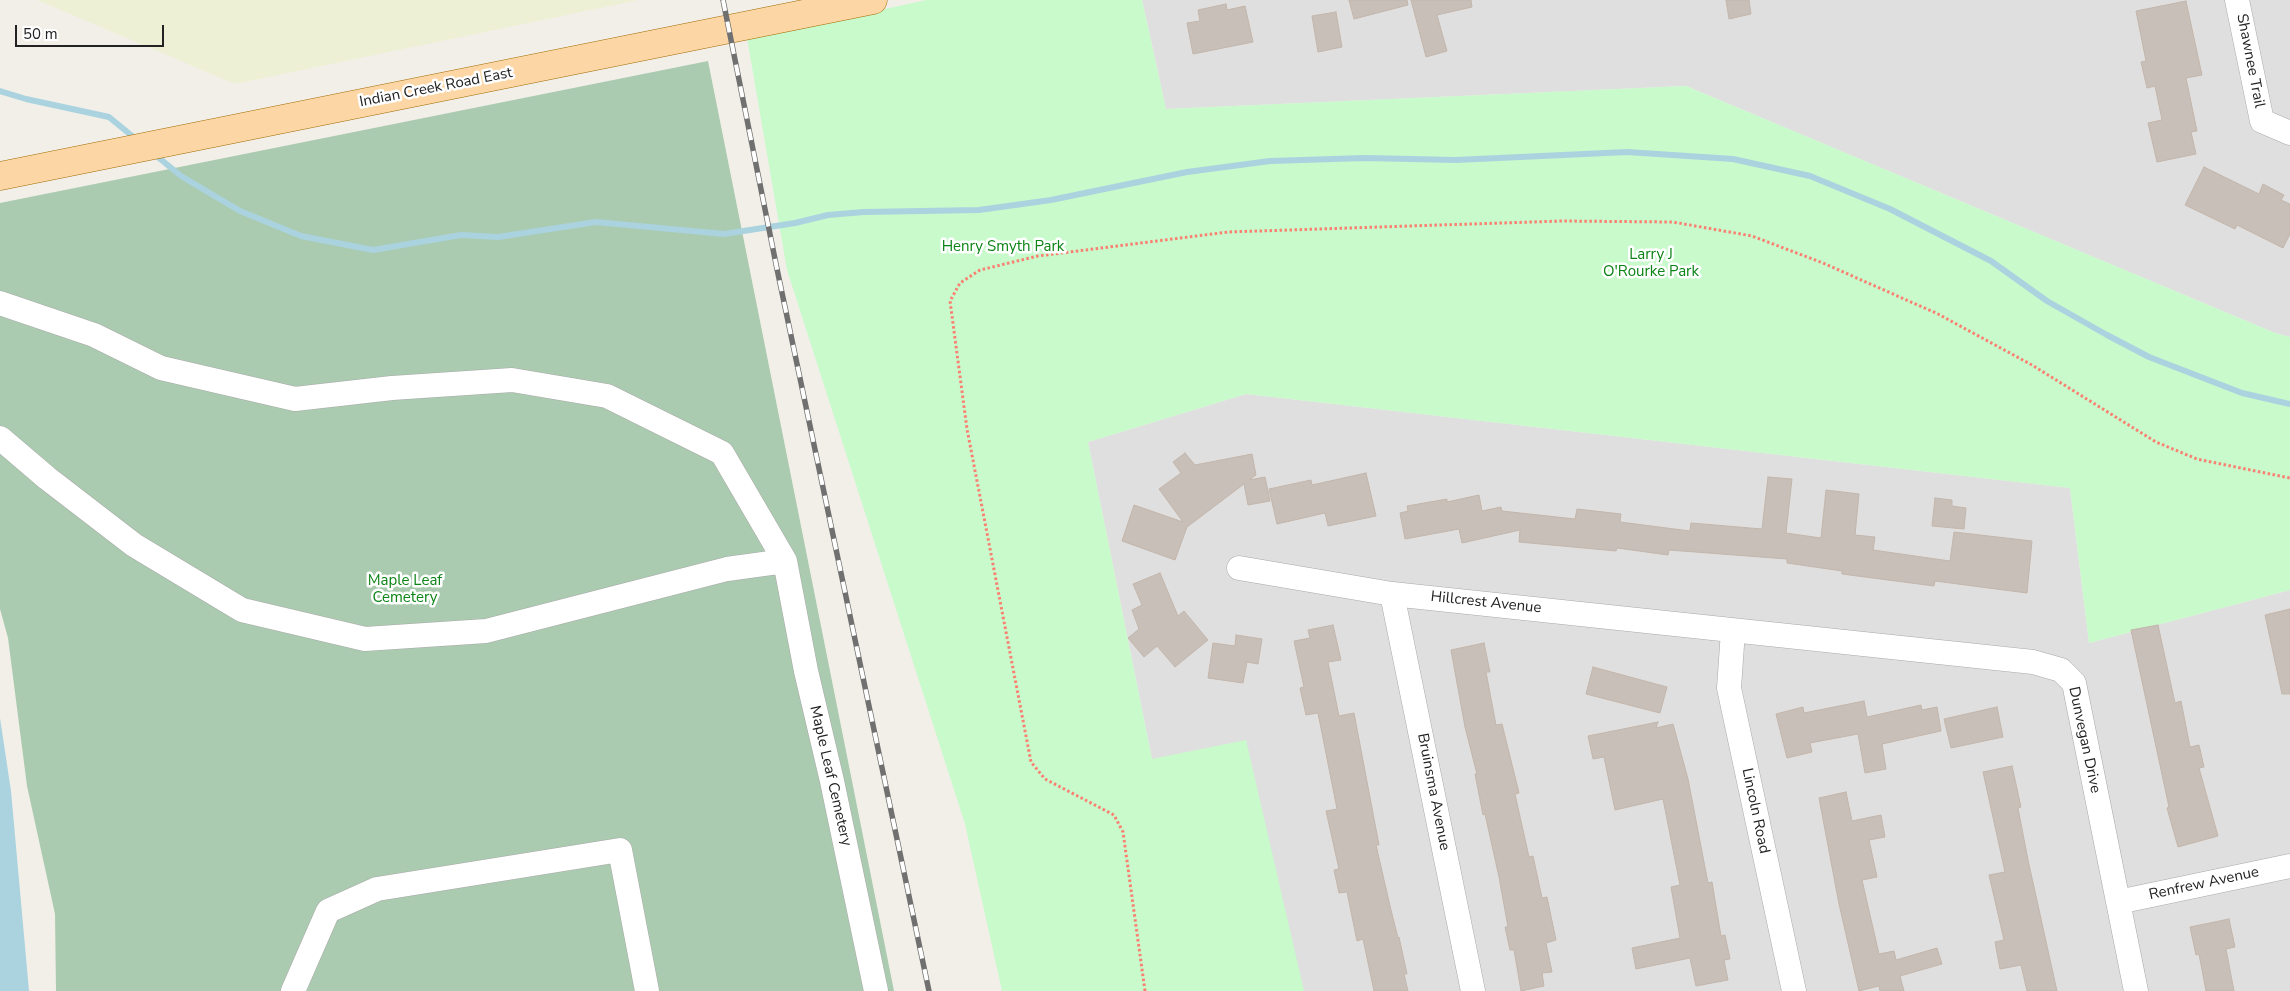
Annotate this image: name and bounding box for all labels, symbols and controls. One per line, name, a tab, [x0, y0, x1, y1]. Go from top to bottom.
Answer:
street label: Shawnee Trail	[2232, 12, 2268, 110]
scale bar	[18, 15, 166, 47]
text: 50 m	[23, 24, 58, 44]
street label: Indian Creek Road East	[358, 64, 514, 112]
park label: Henry Smyth Park	[942, 238, 1064, 256]
park label: Larry J O'Rourke Park	[1603, 246, 1699, 281]
park label: Maple Leaf Cemetery	[368, 572, 442, 607]
street label: Hillcrest Avenue	[1430, 588, 1542, 618]
street label: Dunvegan Drive	[2064, 685, 2104, 795]
street label: Maple Leaf Cemetery	[805, 704, 855, 848]
street label: Bruinsma Avenue	[1413, 732, 1453, 852]
street label: Lincoln Road	[1737, 767, 1773, 855]
street label: Renfrew Avenue	[2147, 864, 2261, 904]

